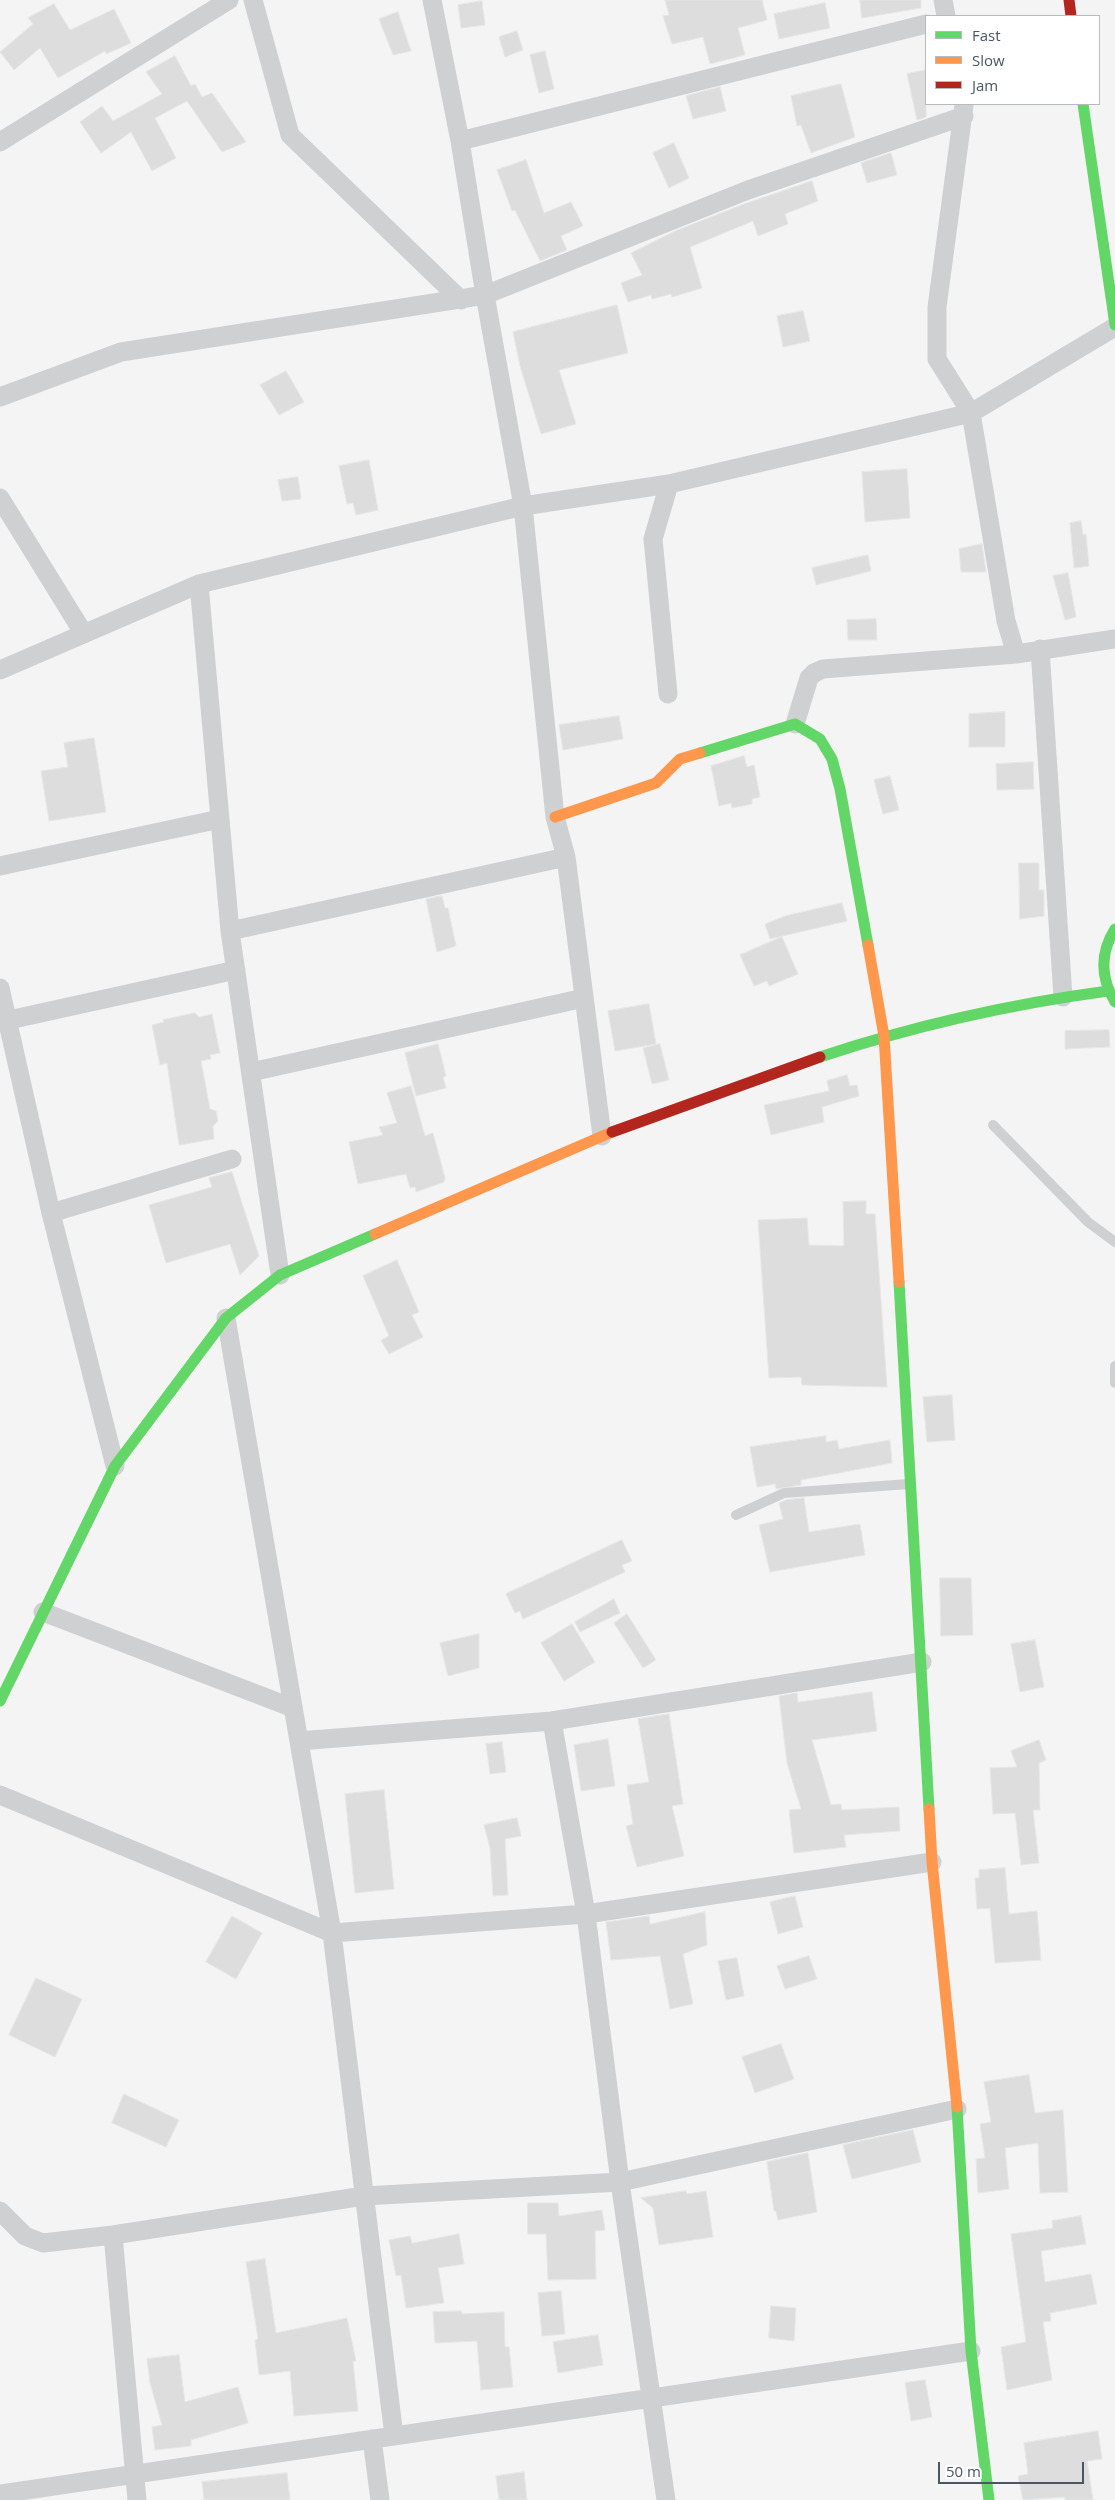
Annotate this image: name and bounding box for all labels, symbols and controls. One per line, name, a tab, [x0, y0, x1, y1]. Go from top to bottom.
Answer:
legend	[925, 15, 1100, 105]
text: Fast	[972, 25, 1001, 45]
text: Slow	[972, 50, 1005, 70]
text: Jam	[972, 75, 998, 95]
scale bar	[940, 2452, 1086, 2484]
text: 50 m	[946, 2461, 981, 2481]

